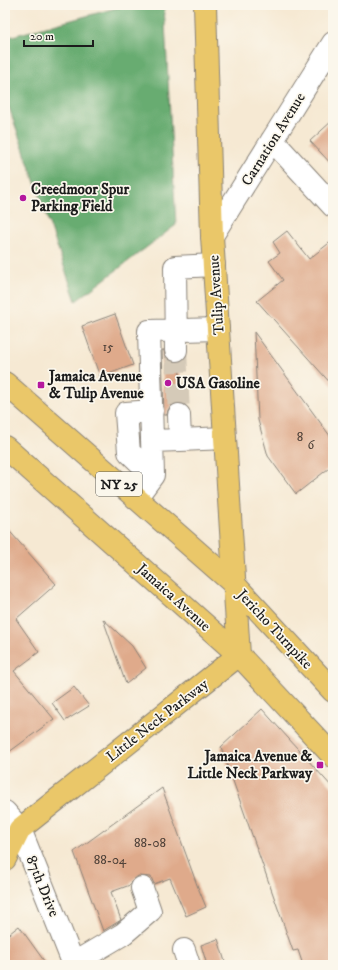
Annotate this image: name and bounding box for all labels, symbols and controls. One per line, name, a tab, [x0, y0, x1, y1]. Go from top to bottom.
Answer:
scale bar	[24, 22, 93, 48]
text: 20 m	[30, 29, 54, 44]
street label: Carnation Avenue	[237, 89, 310, 189]
place label: Creedmoor Spur Parking Field	[31, 180, 130, 216]
marker: Creedmoor Spur Parking Field	[18, 193, 28, 203]
street label: Tulip Avenue	[204, 254, 229, 335]
house number: 15	[102, 339, 114, 355]
place label: Jamaica Avenue & Tulip Avenue	[47, 367, 144, 403]
place label: USA Gasoline	[176, 374, 261, 393]
marker: USA Gasoline	[163, 378, 173, 388]
marker: Jamaica Avenue & Tulip Avenue	[36, 380, 46, 390]
house number: 8	[297, 429, 303, 445]
house number: 6	[308, 437, 316, 453]
road number: NY 25	[96, 472, 142, 496]
street label: Jamaica Avenue	[131, 558, 215, 635]
street label: Jericho Turnpike	[232, 584, 316, 673]
street label: Little Neck Parkway	[102, 674, 213, 766]
place label: Jamaica Avenue & Little Neck Parkway	[188, 747, 313, 783]
marker: Jamaica Avenue & Little Neck Parkway	[315, 760, 325, 770]
house number: 88-08	[134, 835, 166, 851]
house number: 88-04	[94, 852, 127, 868]
street label: 87th Drive	[22, 853, 63, 920]

